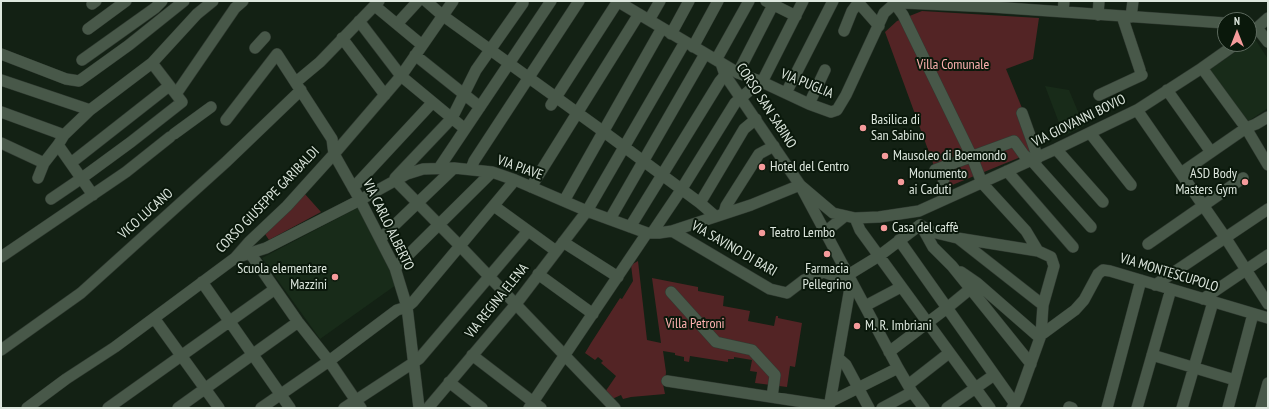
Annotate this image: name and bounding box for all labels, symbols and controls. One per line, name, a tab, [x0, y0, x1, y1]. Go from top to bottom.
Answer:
north arrow	[1217, 12, 1257, 52]
text: N	[1234, 14, 1240, 28]
park label: Villa Comunale	[917, 57, 989, 73]
street label: CORSO SAN SABINO	[732, 60, 800, 152]
street label: VIA PUGLIA	[778, 66, 836, 102]
street label: VIA GIOVANNI BOVIO	[1029, 91, 1129, 151]
place label: Basilica di San Sabino	[871, 112, 925, 144]
marker: Basilica di San Sabino	[858, 123, 868, 133]
street label: CORSO GIUSEPPE GARIBALDI	[213, 143, 323, 257]
place label: Mausoleo di Boemondo	[893, 148, 1006, 164]
marker: Mausoleo di Boemondo	[880, 151, 890, 161]
street label: VIA PIAVE	[495, 152, 545, 184]
place label: Hotel del Centro	[770, 159, 849, 175]
marker: Hotel del Centro	[757, 162, 767, 172]
place label: Monumento ai Caduti	[909, 166, 967, 198]
place label: ASD Body Masters Gym	[1175, 166, 1237, 198]
street label: VIA CARLO ALBERTO	[359, 177, 417, 273]
marker: Monumento ai Caduti	[896, 177, 906, 187]
marker: ASD Body Masters Gym	[1240, 177, 1250, 187]
street label: VICO LUCANO	[115, 185, 177, 243]
street label: VIA SAVINO DI BARI	[688, 218, 780, 280]
place label: Casa del caffè	[892, 220, 959, 236]
marker: Casa del caffè	[879, 223, 889, 233]
place label: Teatro Lembo	[770, 225, 835, 241]
marker: Teatro Lembo	[757, 228, 767, 238]
marker: Farmacia Pellegrino	[822, 249, 832, 259]
street label: VIA MONTESCUPOLO	[1118, 250, 1220, 296]
street label: VIA REGINA ELENA	[462, 260, 532, 342]
place label: Scuola elementare Mazzini	[237, 261, 327, 294]
place label: Farmacia Pellegrino	[803, 261, 851, 294]
marker: Scuola elementare Mazzini	[330, 272, 340, 282]
park label: Villa Petroni	[665, 316, 725, 332]
place label: M. R. Imbriani	[865, 318, 932, 334]
marker: M. R. Imbriani	[852, 321, 862, 331]

